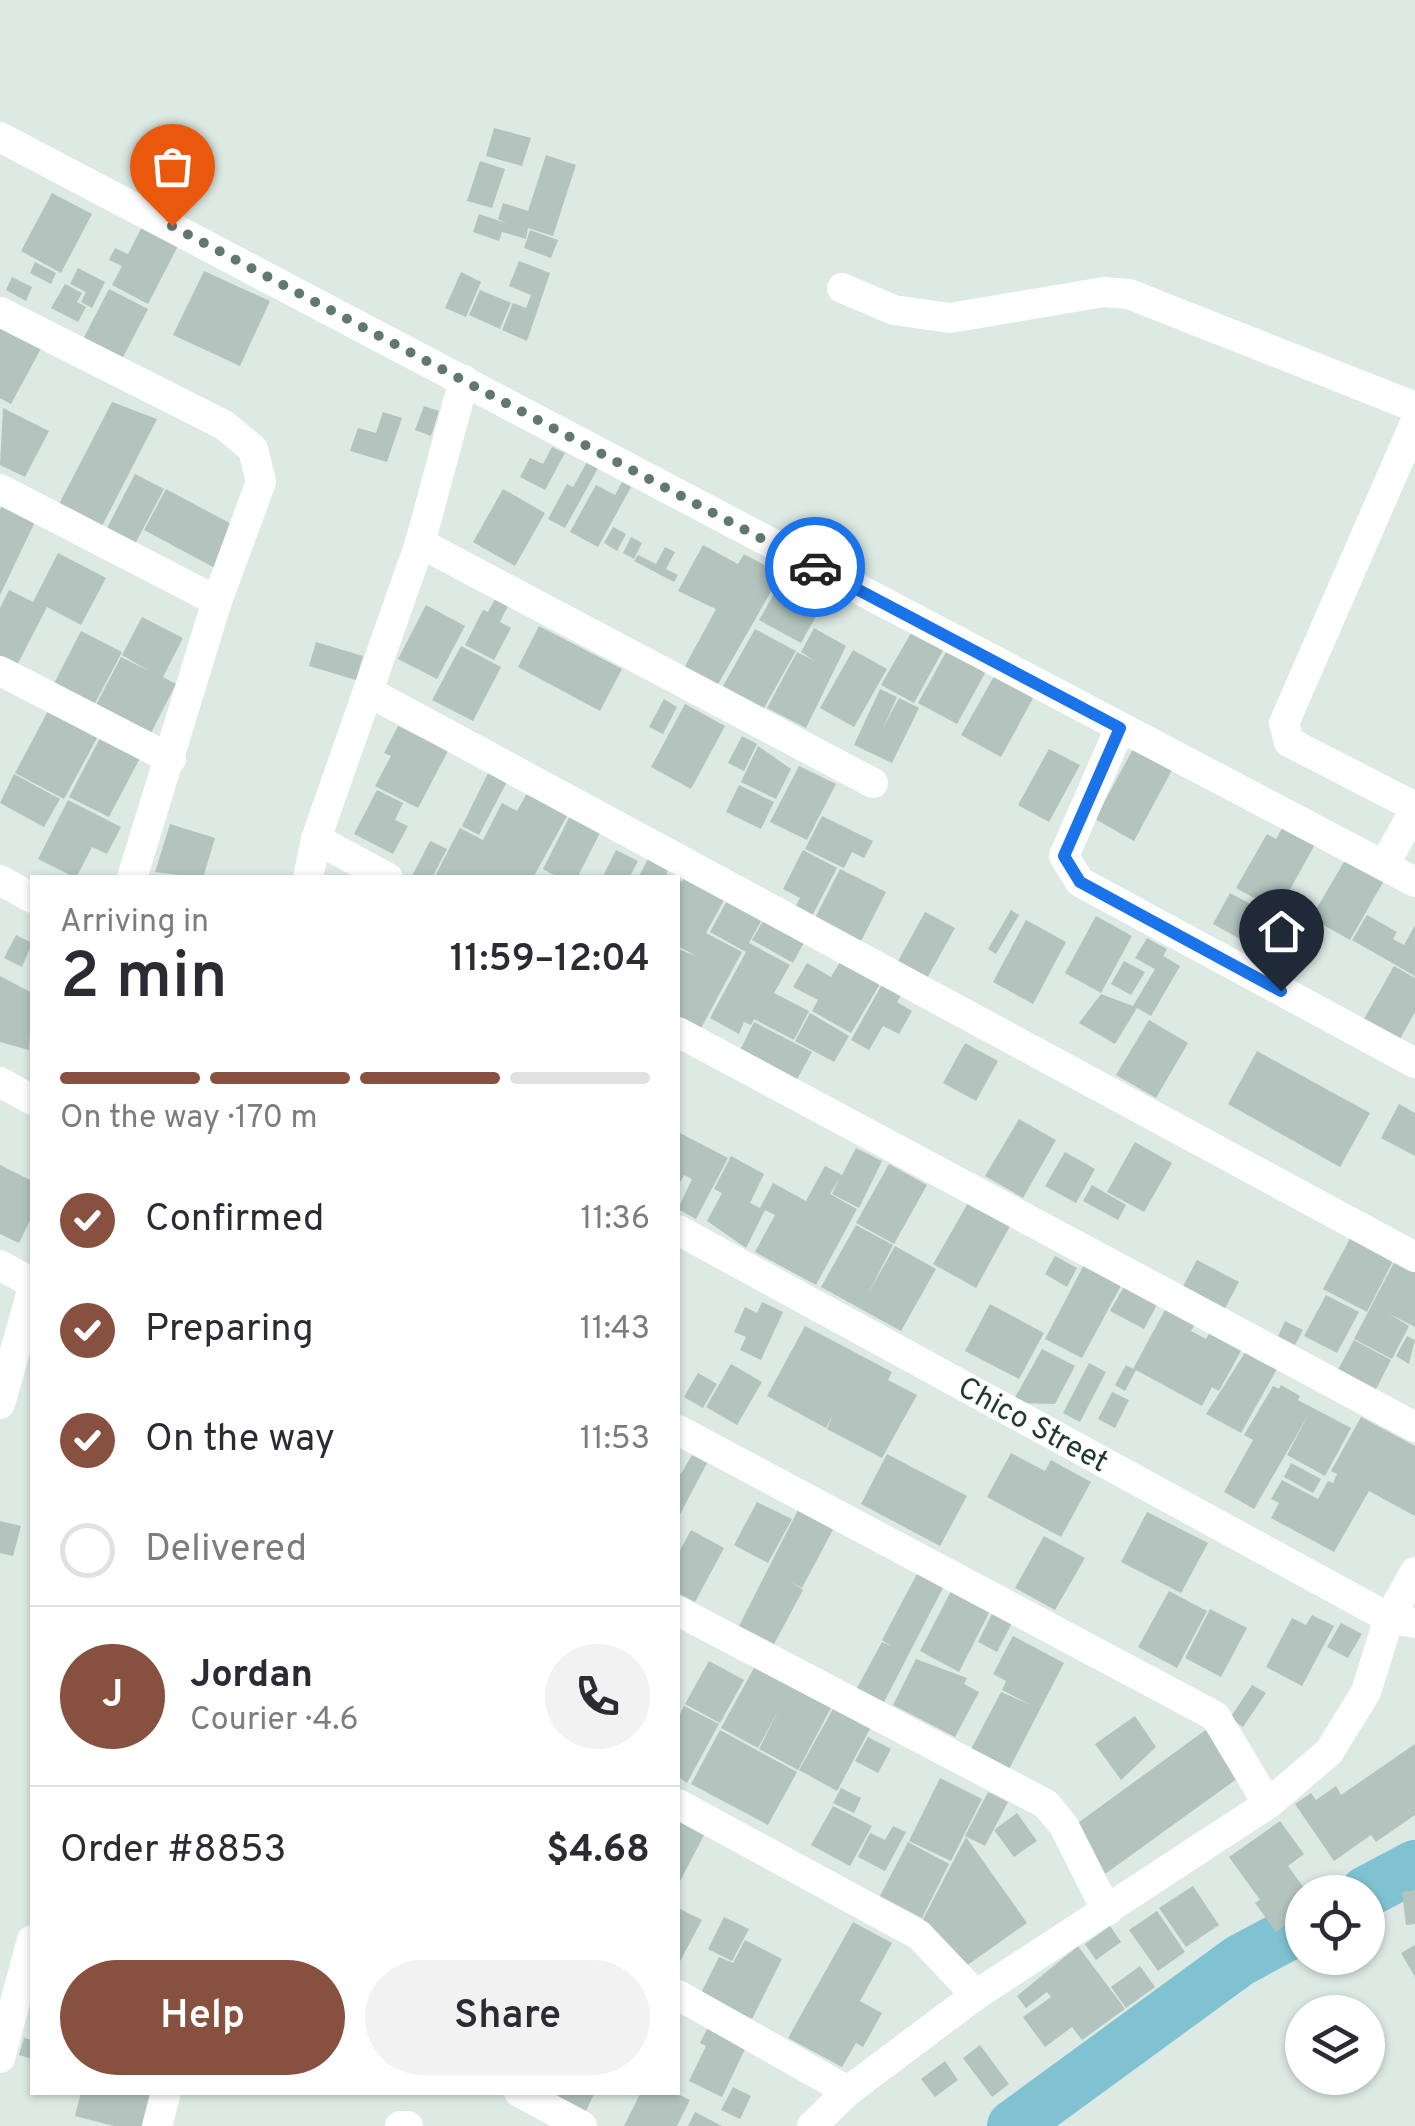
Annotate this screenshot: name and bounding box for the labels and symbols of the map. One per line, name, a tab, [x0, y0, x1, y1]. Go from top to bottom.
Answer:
pin	[130, 124, 215, 227]
courier	[765, 517, 865, 617]
pin	[1239, 889, 1324, 992]
street label: Chico Street	[951, 1370, 1114, 1482]

